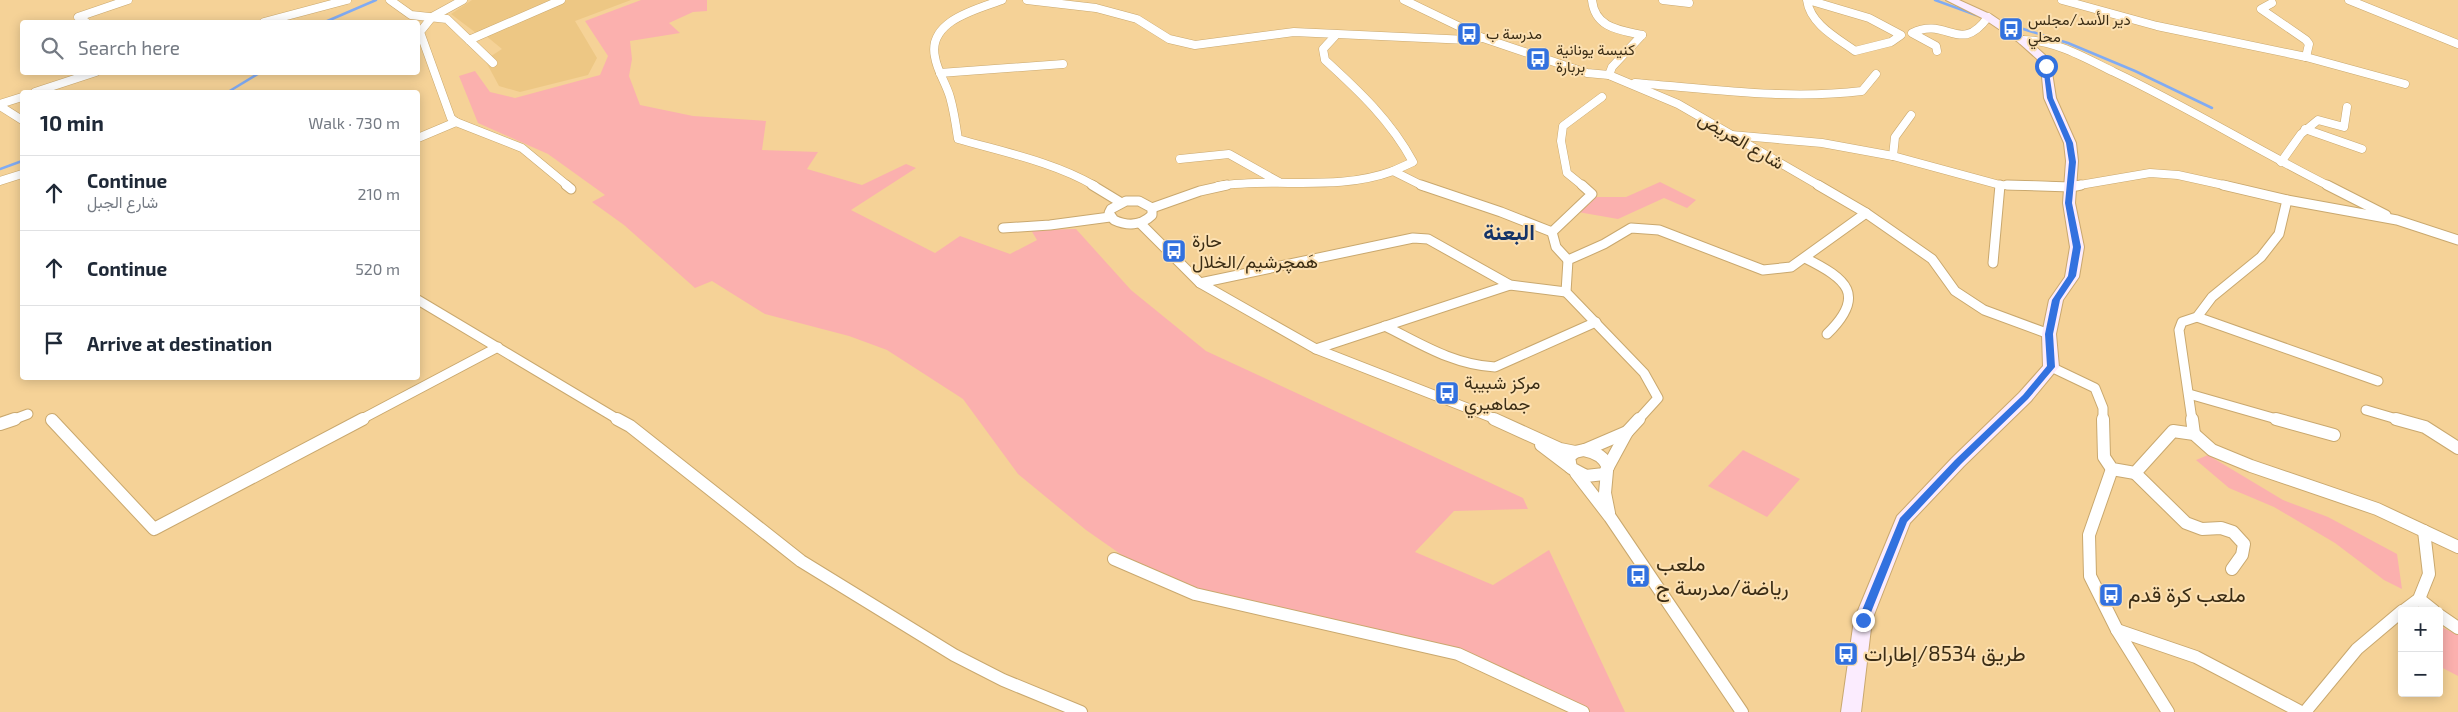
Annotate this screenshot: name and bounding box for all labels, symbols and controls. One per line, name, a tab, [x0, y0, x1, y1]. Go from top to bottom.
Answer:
place label: دير الأسد/مجلس محلي	[2028, 10, 2131, 50]
bus stop icon: دير الأسد/مجلس محلي	[1998, 16, 2024, 42]
search box	[20, 20, 420, 75]
bus stop icon: مدرسة ب	[1456, 21, 1482, 47]
place label: مدرسة ب	[1486, 24, 1542, 43]
icon: search	[38, 34, 66, 62]
text: Search here	[78, 36, 180, 59]
place label: كنيسة يونانية بربارة	[1556, 40, 1635, 76]
bus stop icon: كنيسة يونانية بربارة	[1525, 46, 1551, 72]
route start	[2035, 55, 2058, 78]
street label: شارع العريض	[1694, 107, 1788, 175]
text: 10 min	[40, 110, 104, 135]
text: Walk · 730 m	[308, 113, 400, 132]
text: Continue	[87, 169, 167, 192]
icon: ahead	[40, 179, 68, 207]
text: 210 m	[357, 184, 400, 203]
text: شارع الجبل	[87, 192, 158, 211]
district label: البعنة	[1483, 218, 1535, 246]
place label: حارة هَمچرشيم/الخلال	[1192, 229, 1318, 274]
bus stop icon: حارة هَمچرشيم/الخلال	[1161, 238, 1187, 264]
icon: ahead	[40, 254, 68, 282]
text: Continue	[87, 257, 167, 280]
text: 520 m	[355, 259, 400, 278]
icon: arrive	[40, 329, 68, 357]
text: Arrive at destination	[87, 332, 272, 355]
place label: مركز شبيبة جماهيري	[1464, 371, 1540, 419]
bus stop icon: مركز شبيبة جماهيري	[1434, 380, 1460, 406]
place label: ملعب رياضة/مدرسة ج	[1656, 550, 1789, 602]
bus stop icon: ملعب رياضة/مدرسة ج	[1625, 563, 1651, 589]
place label: ملعب كرة قدم	[2128, 581, 2246, 609]
bus stop icon: ملعب كرة قدم	[2098, 582, 2124, 608]
map controls	[2398, 607, 2443, 697]
button: +	[2398, 607, 2443, 652]
route end	[1852, 609, 1875, 632]
place label: طريق 8534/إطارات	[1864, 640, 2026, 668]
bus stop icon: طريق 8534/إطارات	[1833, 641, 1859, 667]
button: −	[2398, 652, 2443, 697]

